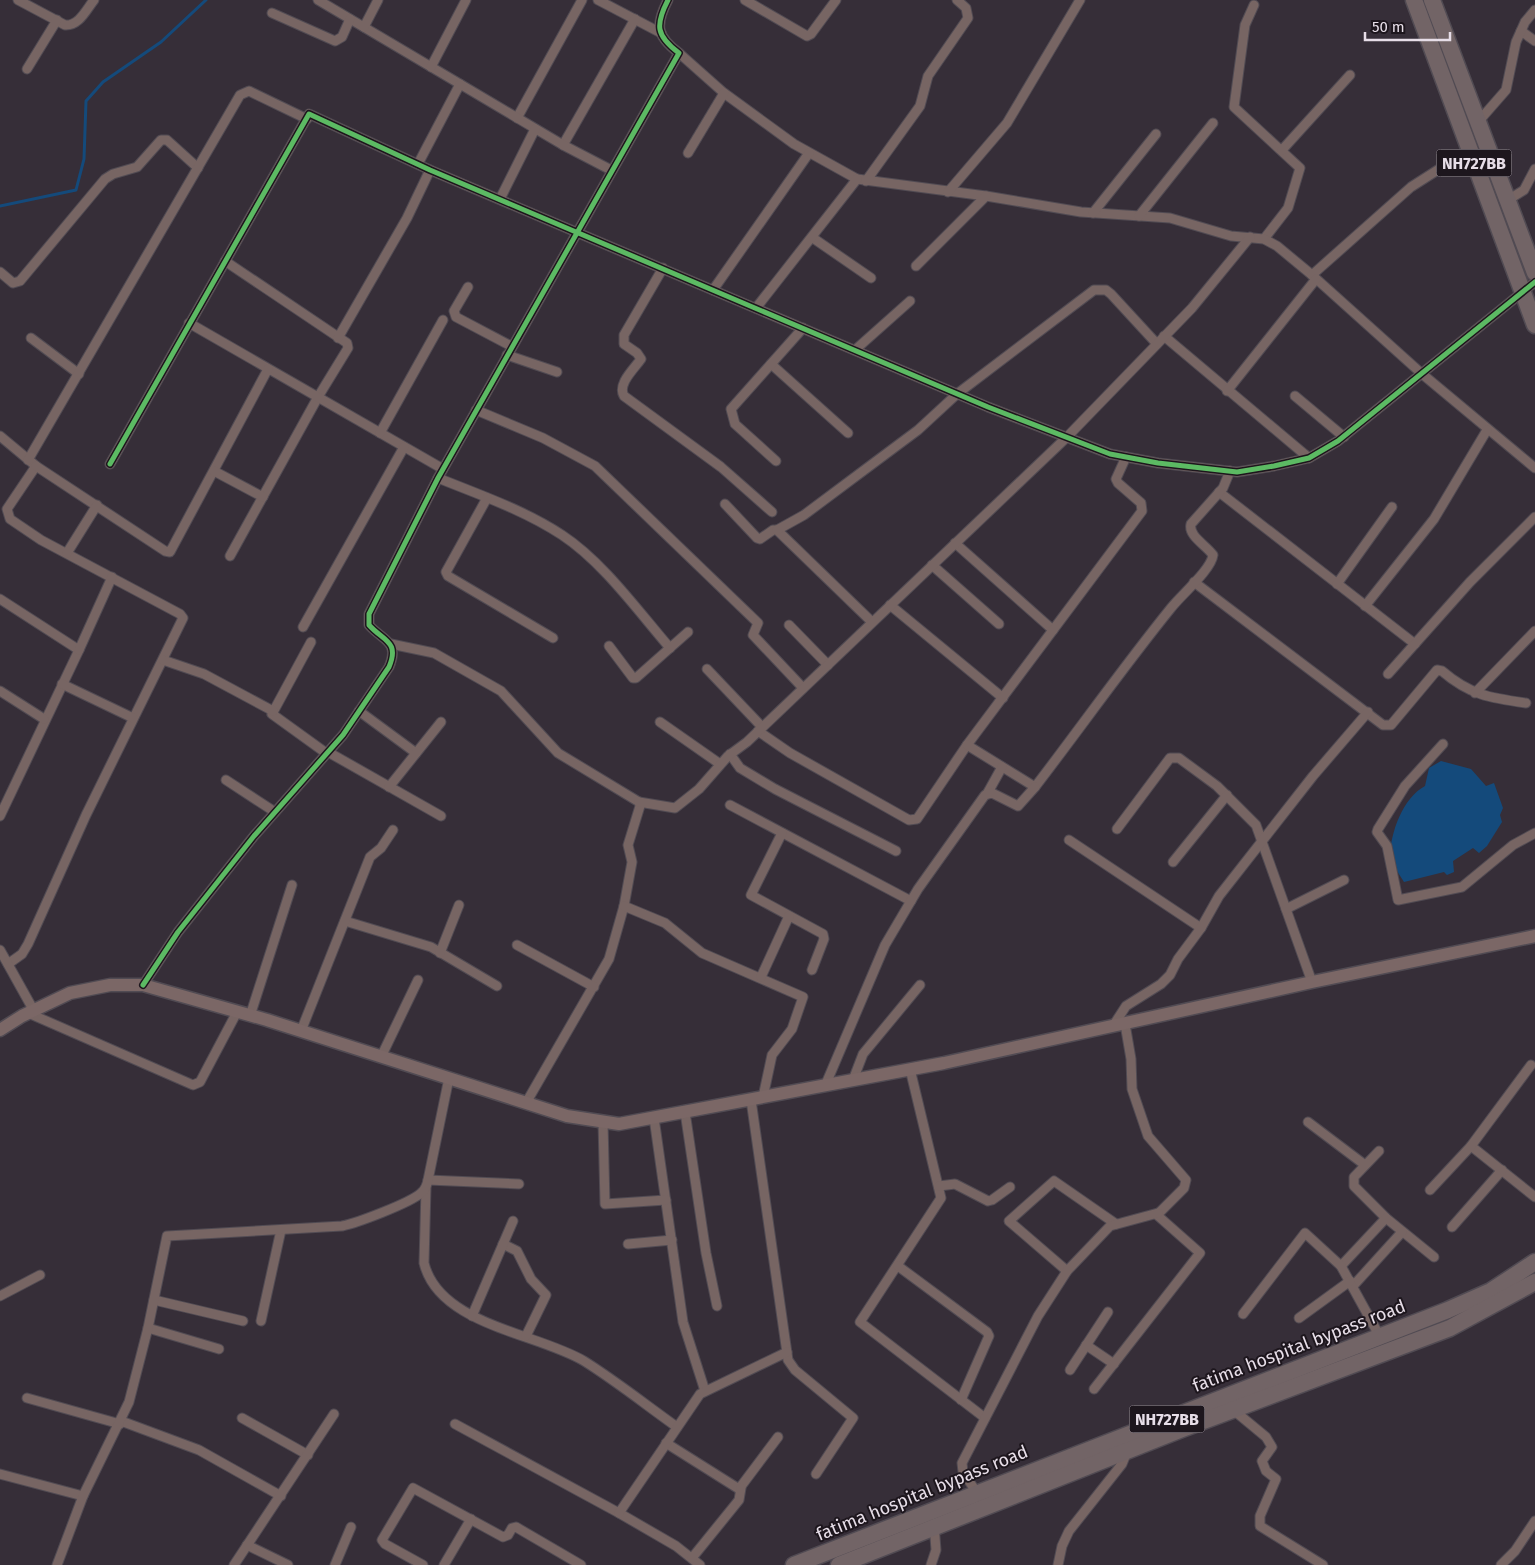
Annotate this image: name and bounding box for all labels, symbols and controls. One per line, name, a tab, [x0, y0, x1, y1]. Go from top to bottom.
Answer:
scale bar	[1365, 10, 1450, 42]
text: 50 m	[1372, 18, 1405, 36]
road number: NH727BB	[1436, 150, 1512, 177]
street label: fatima hospital bypass road	[1189, 1295, 1409, 1397]
road number: NH727BB	[1130, 1406, 1204, 1432]
street label: fatima hospital bypass road	[813, 1440, 1031, 1546]

